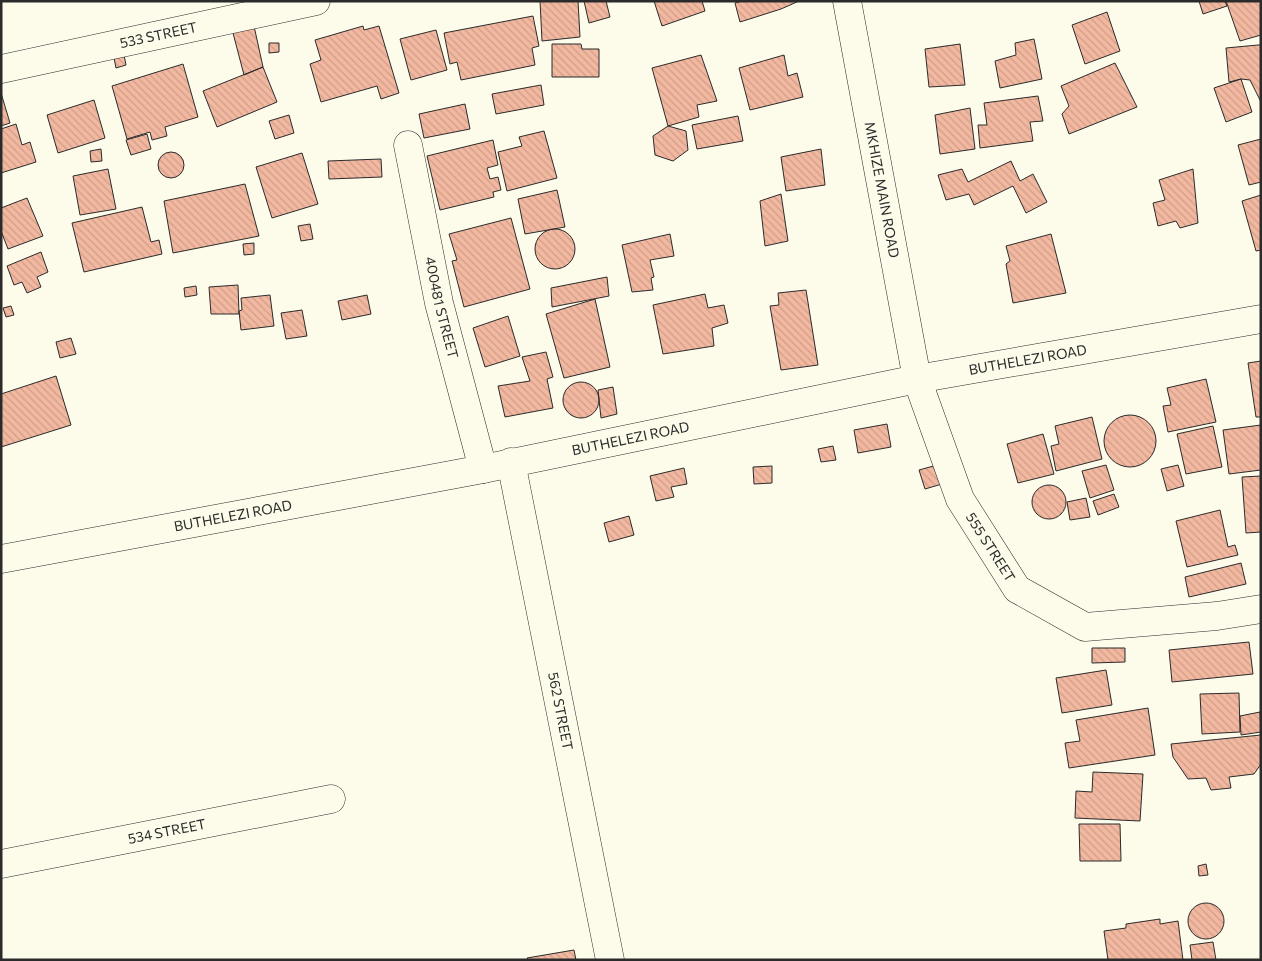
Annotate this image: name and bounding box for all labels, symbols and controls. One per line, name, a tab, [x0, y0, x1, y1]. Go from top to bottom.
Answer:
street label: 533 STREET	[118, 18, 199, 51]
street label: MKHIZE MAIN ROAD	[862, 120, 903, 259]
street label: 400481 STREET	[422, 255, 462, 360]
street label: BUTHELEZI ROAD	[967, 341, 1088, 378]
street label: BUTHELEZI ROAD	[570, 417, 691, 458]
street label: BUTHELEZI ROAD	[173, 496, 293, 535]
street label: 555 STREET	[963, 509, 1019, 585]
street label: 562 STREET	[545, 671, 577, 751]
street label: 534 STREET	[126, 815, 207, 847]

